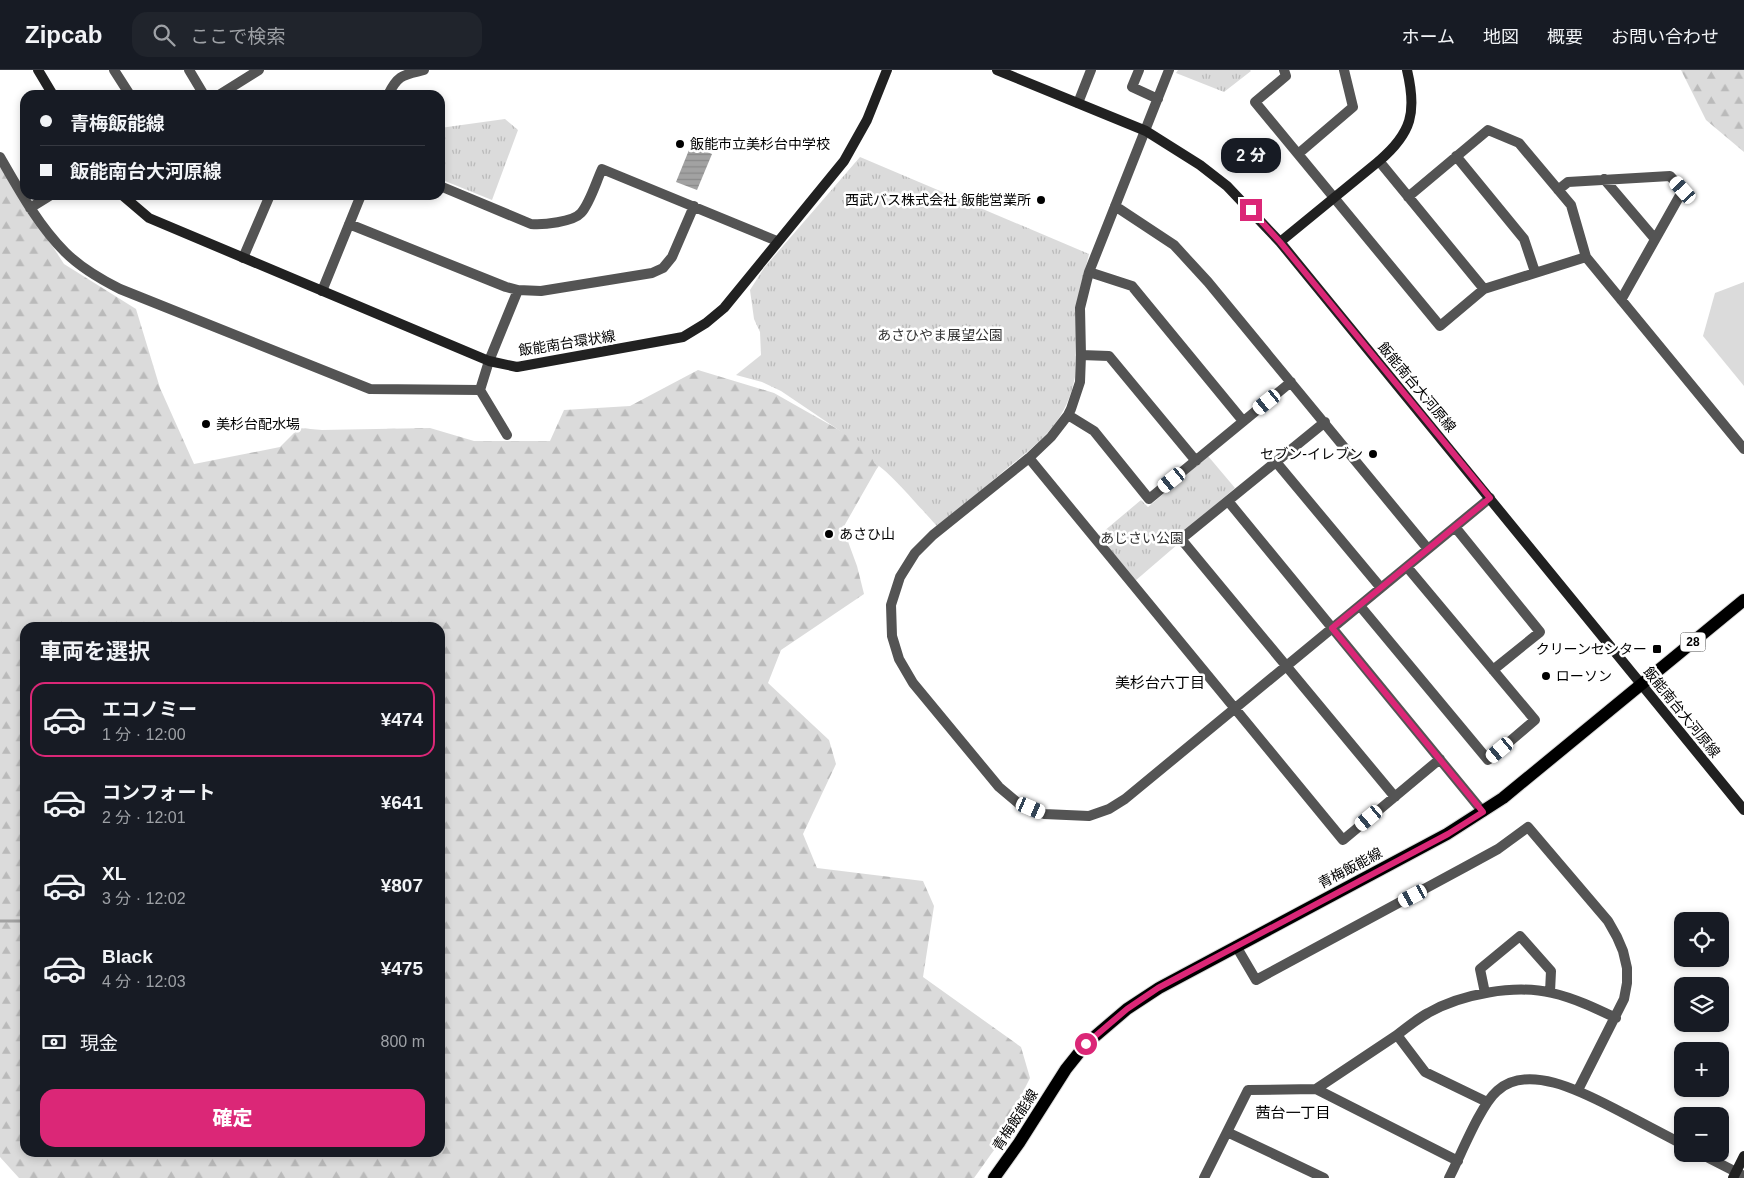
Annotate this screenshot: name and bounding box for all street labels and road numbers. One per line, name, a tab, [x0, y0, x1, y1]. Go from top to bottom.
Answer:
street label: 飯能南台環状線	[517, 327, 617, 359]
street label: 飯能南台大河原線	[1375, 339, 1459, 435]
road number: 28	[1680, 632, 1706, 652]
street label: 飯能南台大河原線	[1641, 663, 1723, 761]
street label: 青梅飯能線	[1315, 845, 1385, 891]
street label: 青梅飯能線	[989, 1086, 1041, 1154]

